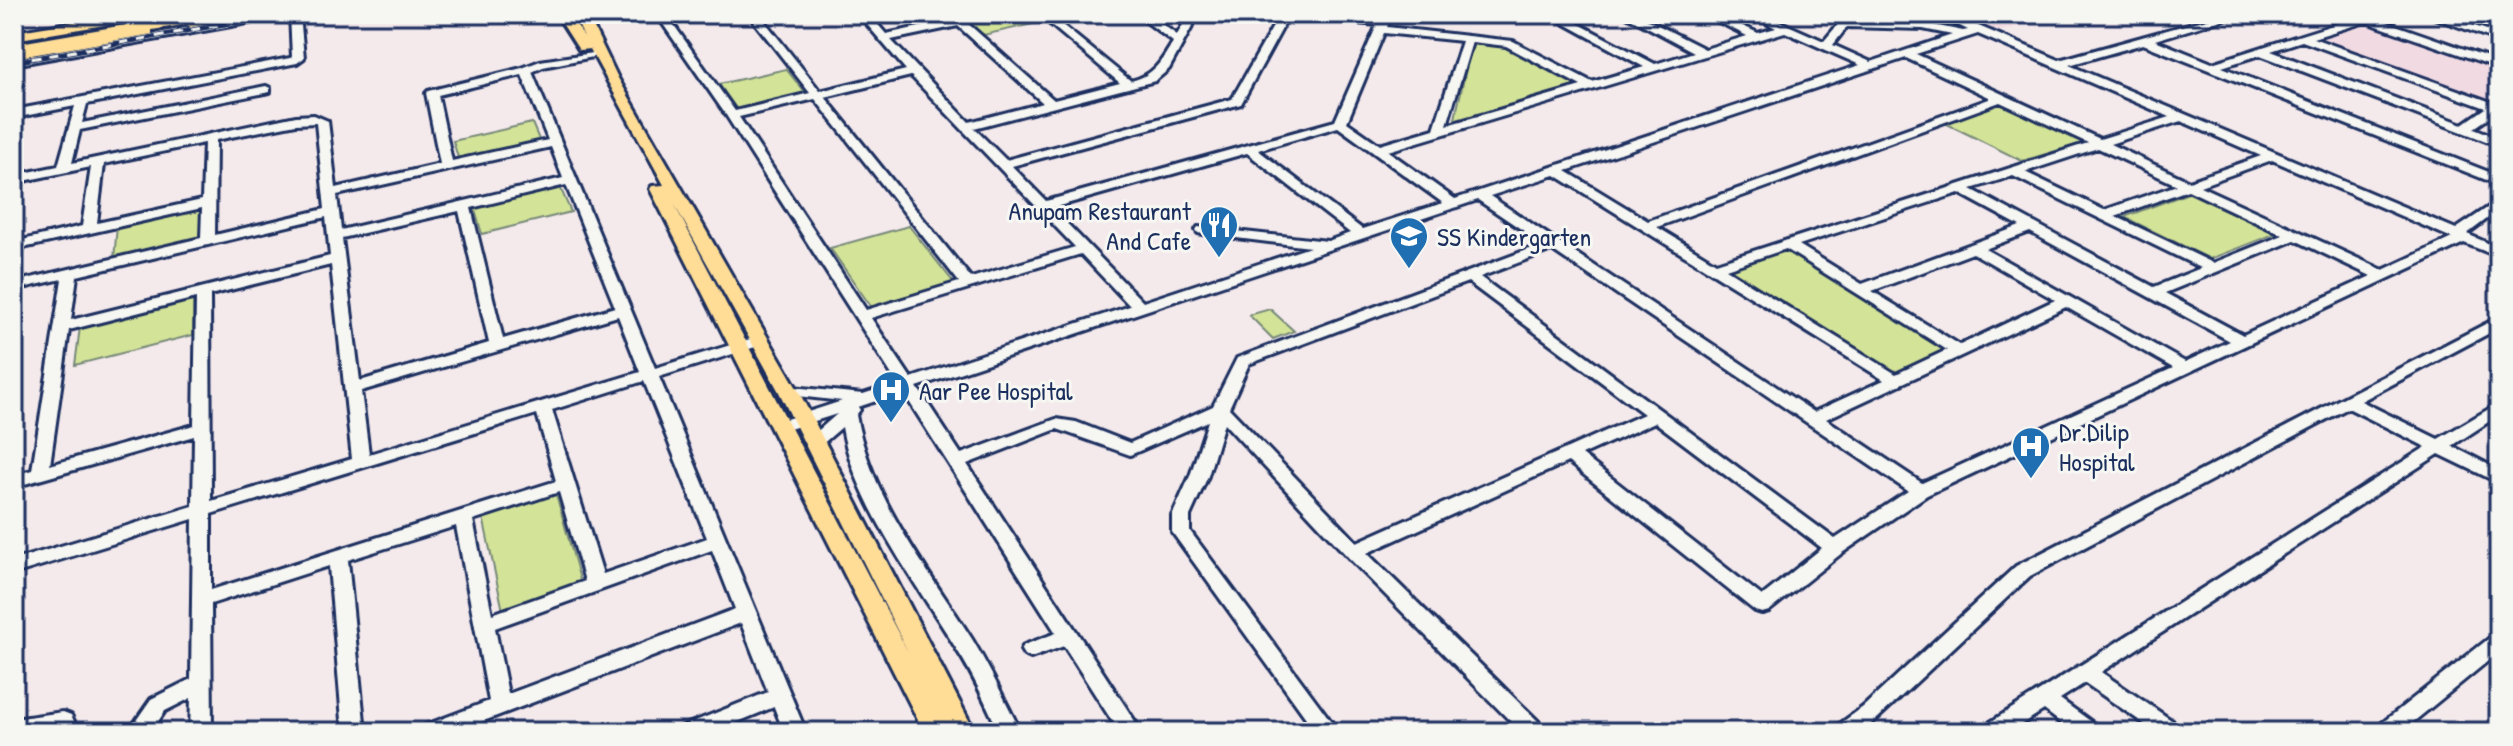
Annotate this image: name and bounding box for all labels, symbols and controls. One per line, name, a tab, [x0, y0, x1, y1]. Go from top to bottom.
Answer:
place label: Anupam Restaurant And Cafe	[1009, 193, 1192, 258]
restaurant icon: Anupam Restaurant And Cafe	[1198, 204, 1240, 259]
school or university icon: SS Kindergarten	[1388, 215, 1430, 270]
place label: SS Kindergarten	[1437, 219, 1591, 254]
hospital icon: Aar Pee Hospital	[870, 369, 912, 424]
place label: Aar Pee Hospital	[919, 373, 1073, 408]
place label: Dr.Dilip Hospital	[2059, 414, 2135, 479]
hospital icon: Dr.Dilip Hospital	[2010, 425, 2052, 480]

